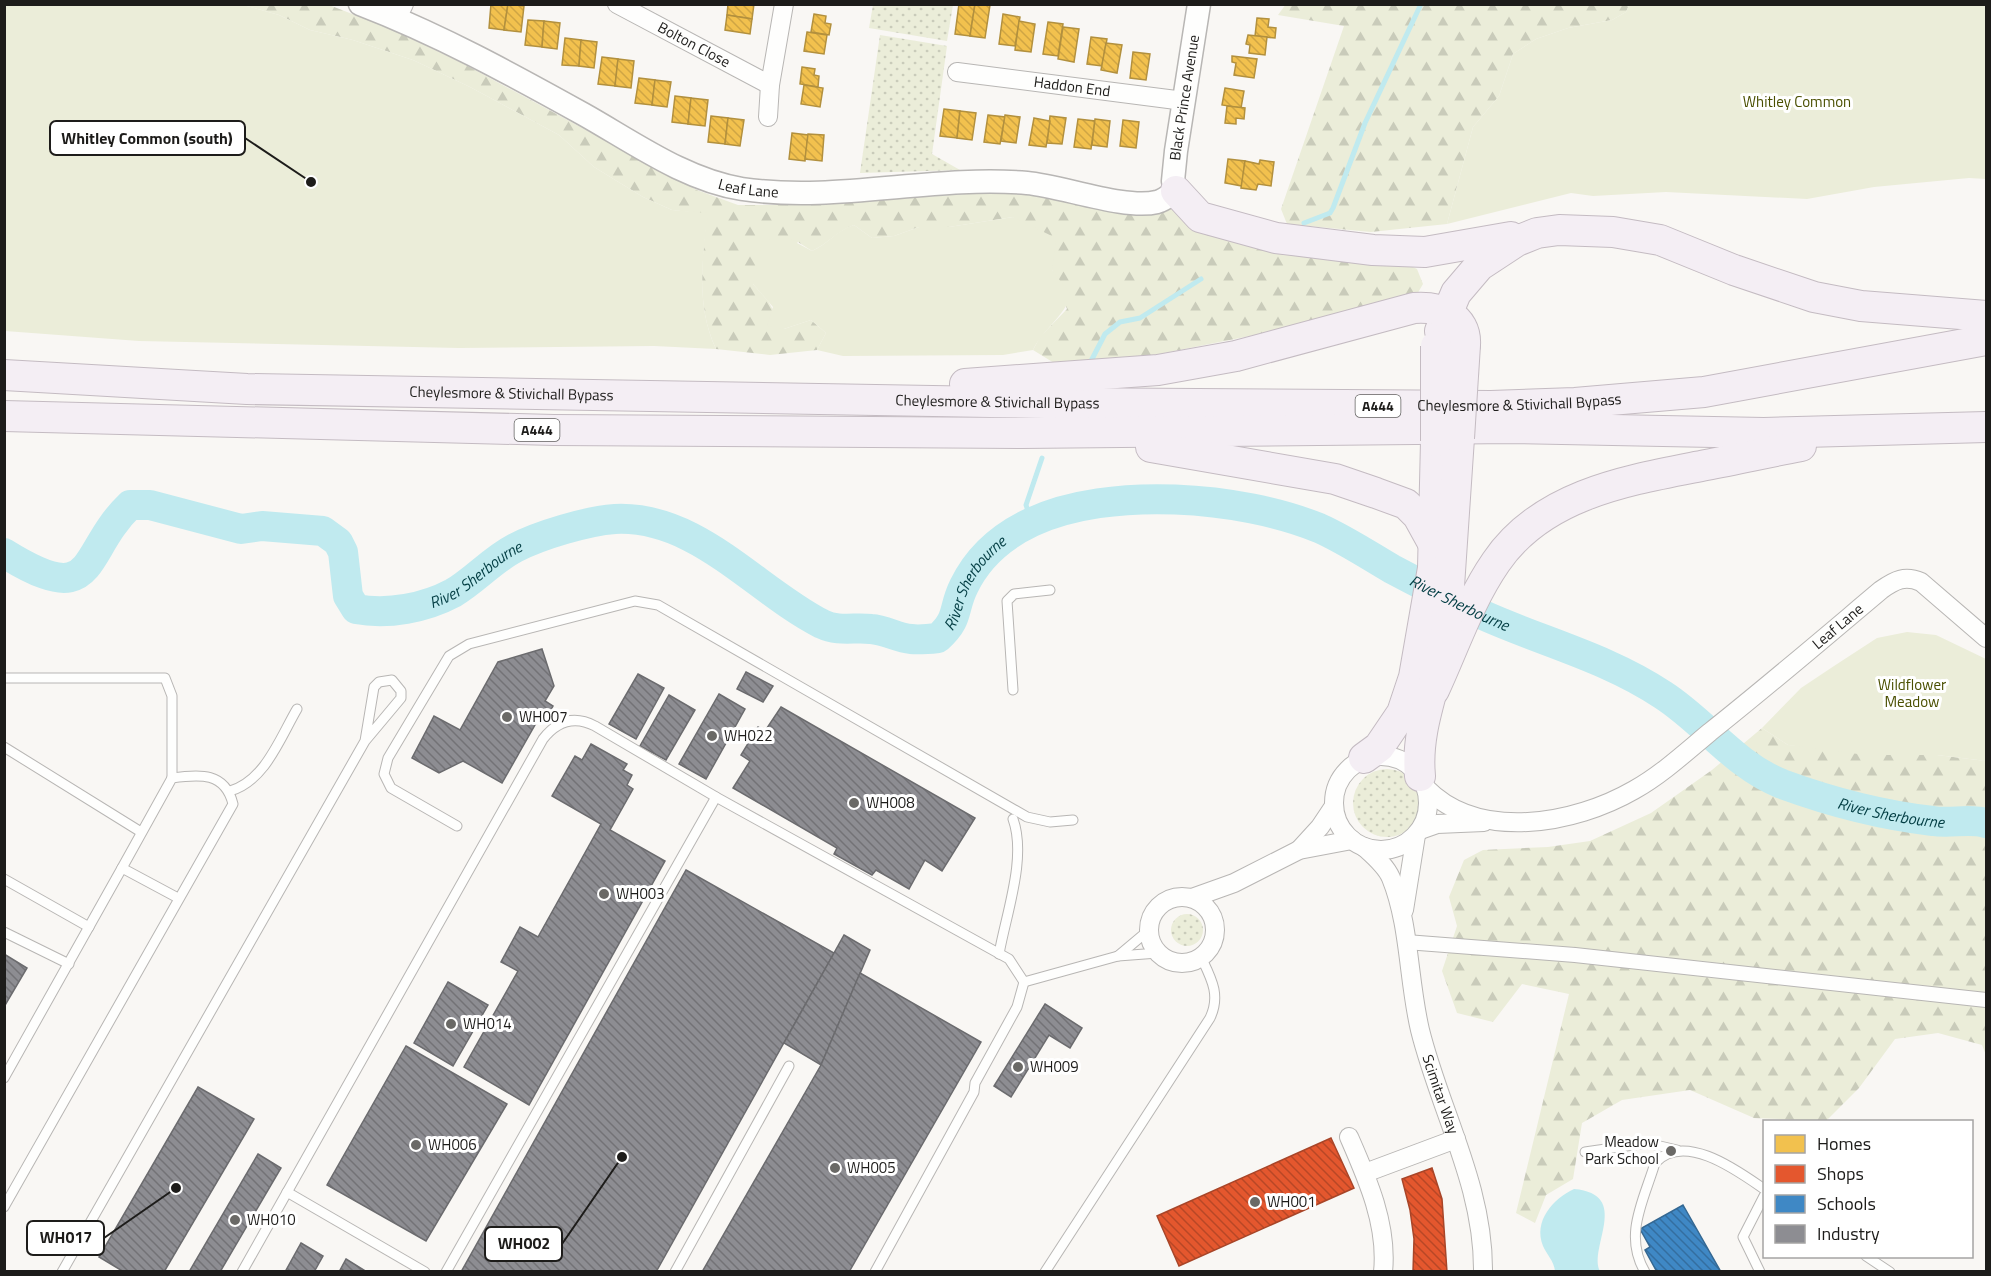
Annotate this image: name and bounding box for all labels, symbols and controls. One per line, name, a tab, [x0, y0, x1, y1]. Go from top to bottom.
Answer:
street label: Bolton Close	[654, 16, 735, 73]
street label: Black Prince Avenue	[1163, 33, 1205, 162]
street label: Haddon End	[1032, 70, 1112, 102]
park label: Whitley Common	[1743, 90, 1851, 113]
callout: Whitley Common (south)	[50, 121, 245, 155]
text: Whitley Common (south)	[61, 126, 233, 150]
street label: Leaf Lane	[716, 172, 779, 203]
street label: Cheylesmore & Stivichall Bypass	[409, 380, 614, 406]
street label: Cheylesmore & Stivichall Bypass	[1417, 387, 1622, 417]
street label: Cheylesmore & Stivichall Bypass	[895, 388, 1100, 414]
road number: A444	[1356, 395, 1400, 417]
road number: A444	[514, 419, 560, 441]
water label: River Sherbourne	[937, 528, 1012, 635]
water label: River Sherbourne	[426, 534, 527, 614]
water label: River Sherbourne	[1406, 568, 1514, 638]
street label: Leaf Lane	[1807, 598, 1868, 655]
park label: Wildflower Meadow	[1878, 673, 1946, 713]
place label: WH007	[519, 705, 568, 728]
marker: WH007	[500, 710, 514, 724]
place label: WH022	[724, 724, 773, 747]
marker: WH022	[705, 729, 719, 743]
place label: WH008	[866, 791, 915, 814]
water label: River Sherbourne	[1835, 791, 1946, 834]
marker: WH008	[847, 796, 861, 810]
place label: WH003	[616, 882, 665, 905]
marker: WH003	[597, 887, 611, 901]
place label: WH014	[463, 1012, 512, 1035]
marker: WH014	[444, 1017, 458, 1031]
street label: Scimitar Way	[1416, 1052, 1465, 1137]
place label: WH009	[1030, 1055, 1079, 1078]
marker: WH009	[1011, 1060, 1025, 1074]
legend	[1763, 1120, 1973, 1258]
place label: Meadow Park School	[1585, 1130, 1659, 1170]
text: Homes	[1817, 1130, 1871, 1157]
place label: WH006	[428, 1133, 477, 1156]
marker: WH006	[409, 1138, 423, 1152]
marker: Meadow Park School	[1664, 1144, 1678, 1158]
place label: WH005	[847, 1156, 896, 1179]
text: Shops	[1817, 1160, 1864, 1187]
marker: WH005	[828, 1161, 842, 1175]
place label: WH001	[1267, 1190, 1316, 1213]
text: Schools	[1817, 1190, 1876, 1217]
marker: WH001	[1248, 1195, 1262, 1209]
place label: WH010	[247, 1208, 296, 1231]
marker: WH010	[228, 1213, 242, 1227]
text: Industry	[1817, 1220, 1880, 1247]
callout: WH017	[27, 1221, 104, 1255]
text: WH017	[40, 1225, 92, 1249]
callout: WH002	[485, 1227, 562, 1261]
text: WH002	[498, 1231, 550, 1255]

